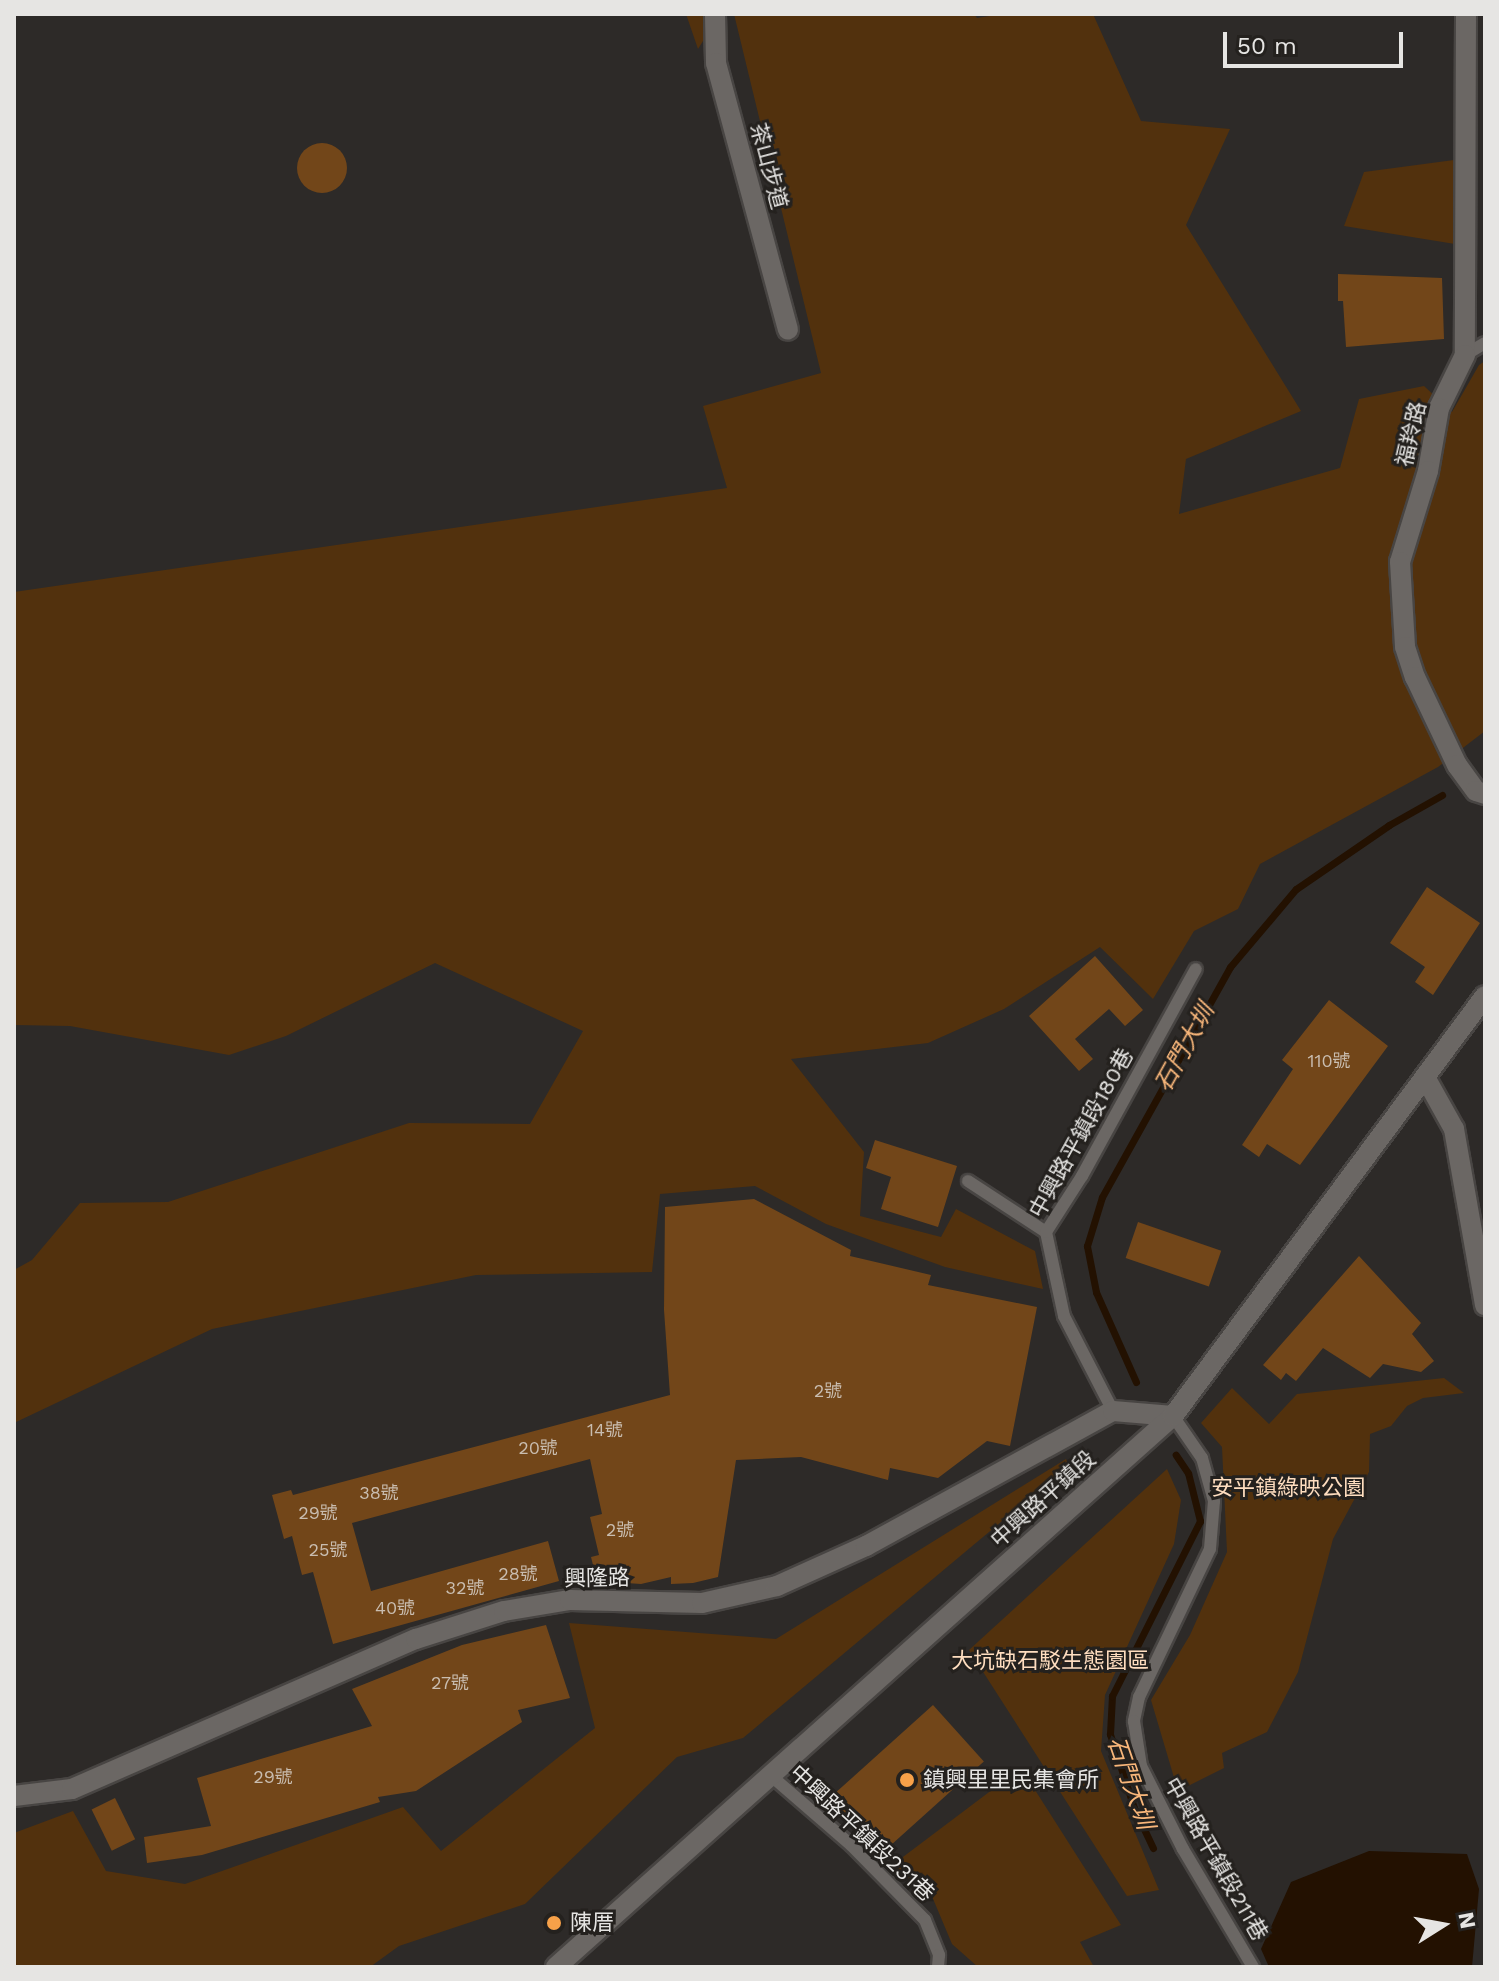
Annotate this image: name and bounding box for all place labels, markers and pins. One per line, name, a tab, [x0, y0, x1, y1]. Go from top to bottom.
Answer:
place label: 鎮興里里民集會所	[923, 1767, 1099, 1793]
marker: 鎮興里里民集會所	[898, 1771, 916, 1789]
place label: 陳厝	[570, 1910, 614, 1936]
marker: 陳厝	[545, 1914, 563, 1932]

